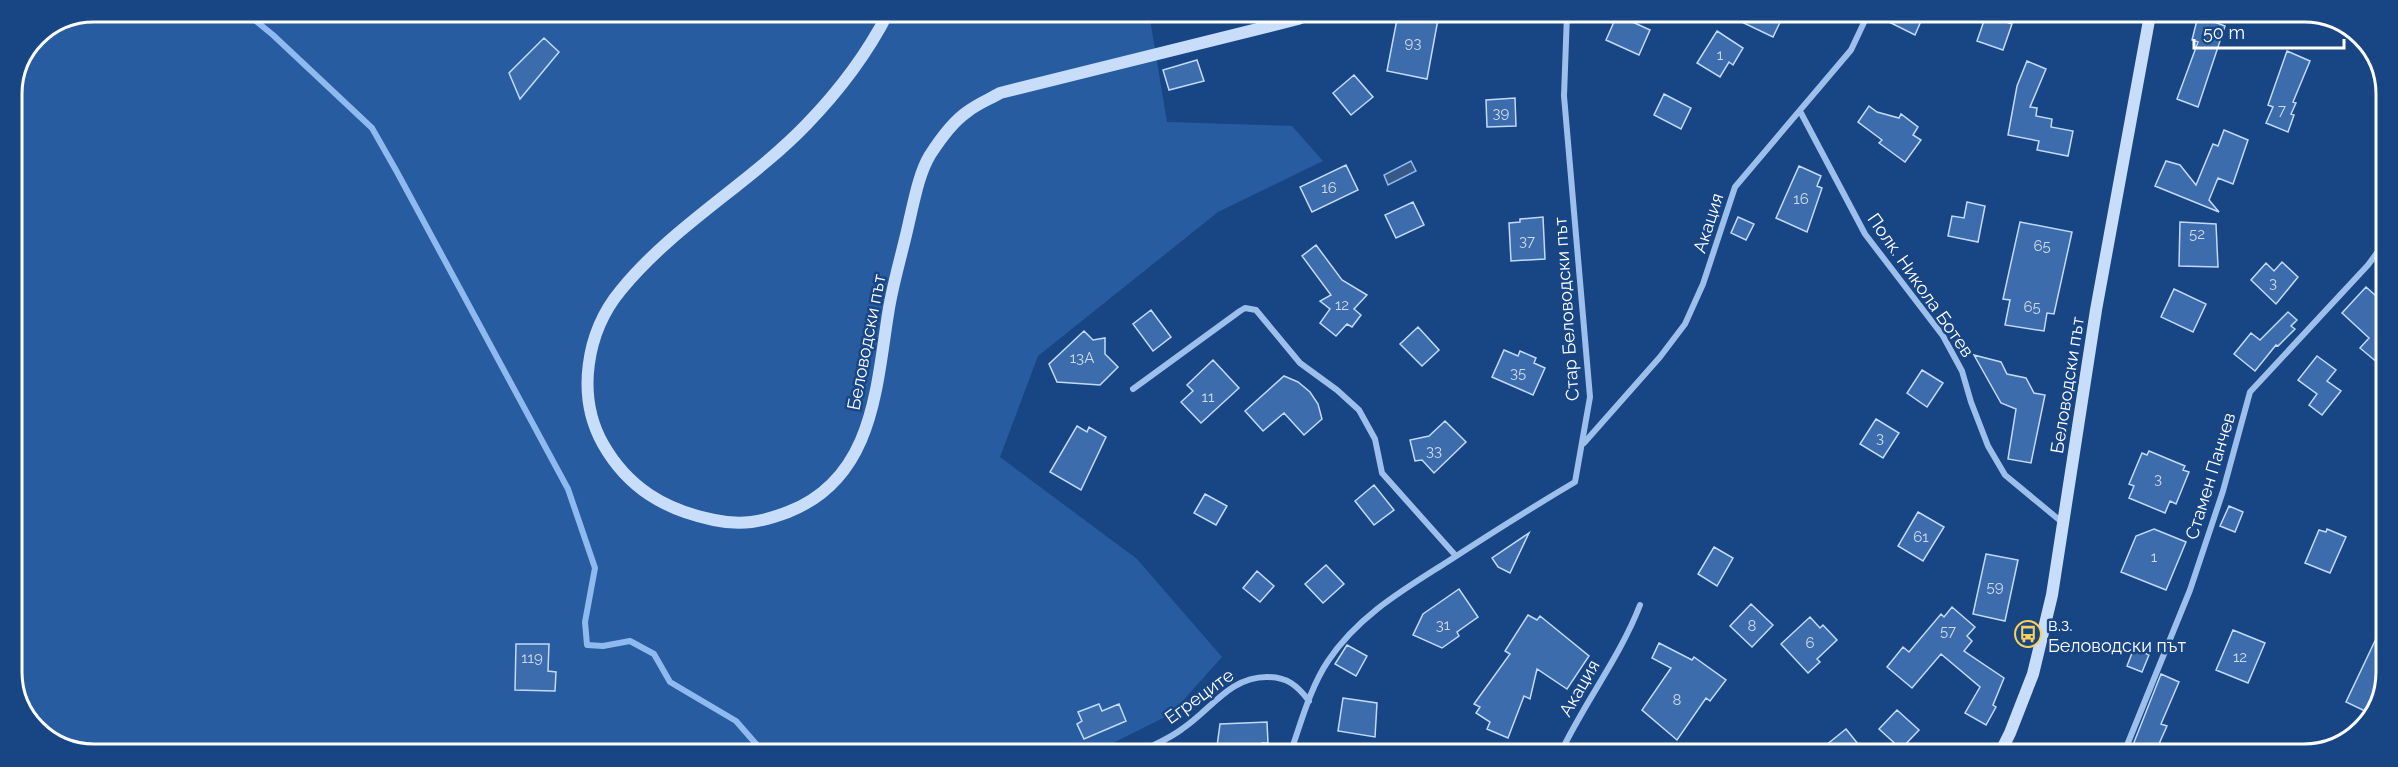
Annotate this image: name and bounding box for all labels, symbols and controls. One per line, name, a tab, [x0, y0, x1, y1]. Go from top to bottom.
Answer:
scale bar	[2194, 12, 2344, 50]
text: 50 m	[2203, 22, 2245, 43]
house number: 93	[1405, 34, 1421, 52]
house number: 1	[1717, 46, 1724, 64]
house number: 7	[2278, 101, 2286, 119]
house number: 39	[1493, 104, 1510, 122]
house number: 16	[1321, 179, 1337, 197]
street label: Акация	[1688, 190, 1728, 256]
house number: 16	[1793, 190, 1809, 208]
street label: Полк. Никола Ботев	[1863, 209, 1979, 361]
street label: Стар Беловодски път	[1549, 216, 1583, 402]
house number: 52	[2189, 225, 2205, 243]
house number: 37	[1519, 232, 1535, 250]
house number: 65	[2033, 237, 2051, 255]
street label: Беловодски път	[843, 272, 890, 412]
house number: 3	[2269, 274, 2277, 292]
house number: 12	[1335, 296, 1349, 314]
house number: 65	[2023, 298, 2041, 316]
street label: Беловодски път	[2046, 315, 2088, 455]
house number: 13А	[1070, 349, 1094, 367]
house number: 35	[1510, 364, 1526, 382]
house number: 11	[1202, 388, 1215, 406]
street label: Стамен Панчев	[2181, 410, 2239, 542]
house number: 3	[1876, 429, 1884, 447]
house number: 33	[1426, 442, 1442, 460]
house number: 3	[2154, 470, 2162, 488]
house number: 61	[1913, 528, 1929, 546]
house number: 1	[2151, 548, 2158, 566]
house number: 59	[1987, 578, 2004, 596]
place label: в.з. Беловодски път	[2048, 614, 2186, 656]
house number: 31	[1436, 616, 1451, 634]
house number: 8	[1748, 617, 1757, 635]
bus stop icon: в.з. Беловодски път	[2013, 619, 2043, 649]
house number: 57	[1940, 622, 1956, 640]
house number: 6	[1805, 634, 1815, 652]
house number: 12	[2233, 648, 2247, 666]
house number: 119	[521, 649, 543, 667]
street label: Акация	[1554, 656, 1604, 720]
street label: Егреците	[1160, 664, 1238, 728]
house number: 8	[1673, 691, 1682, 709]

